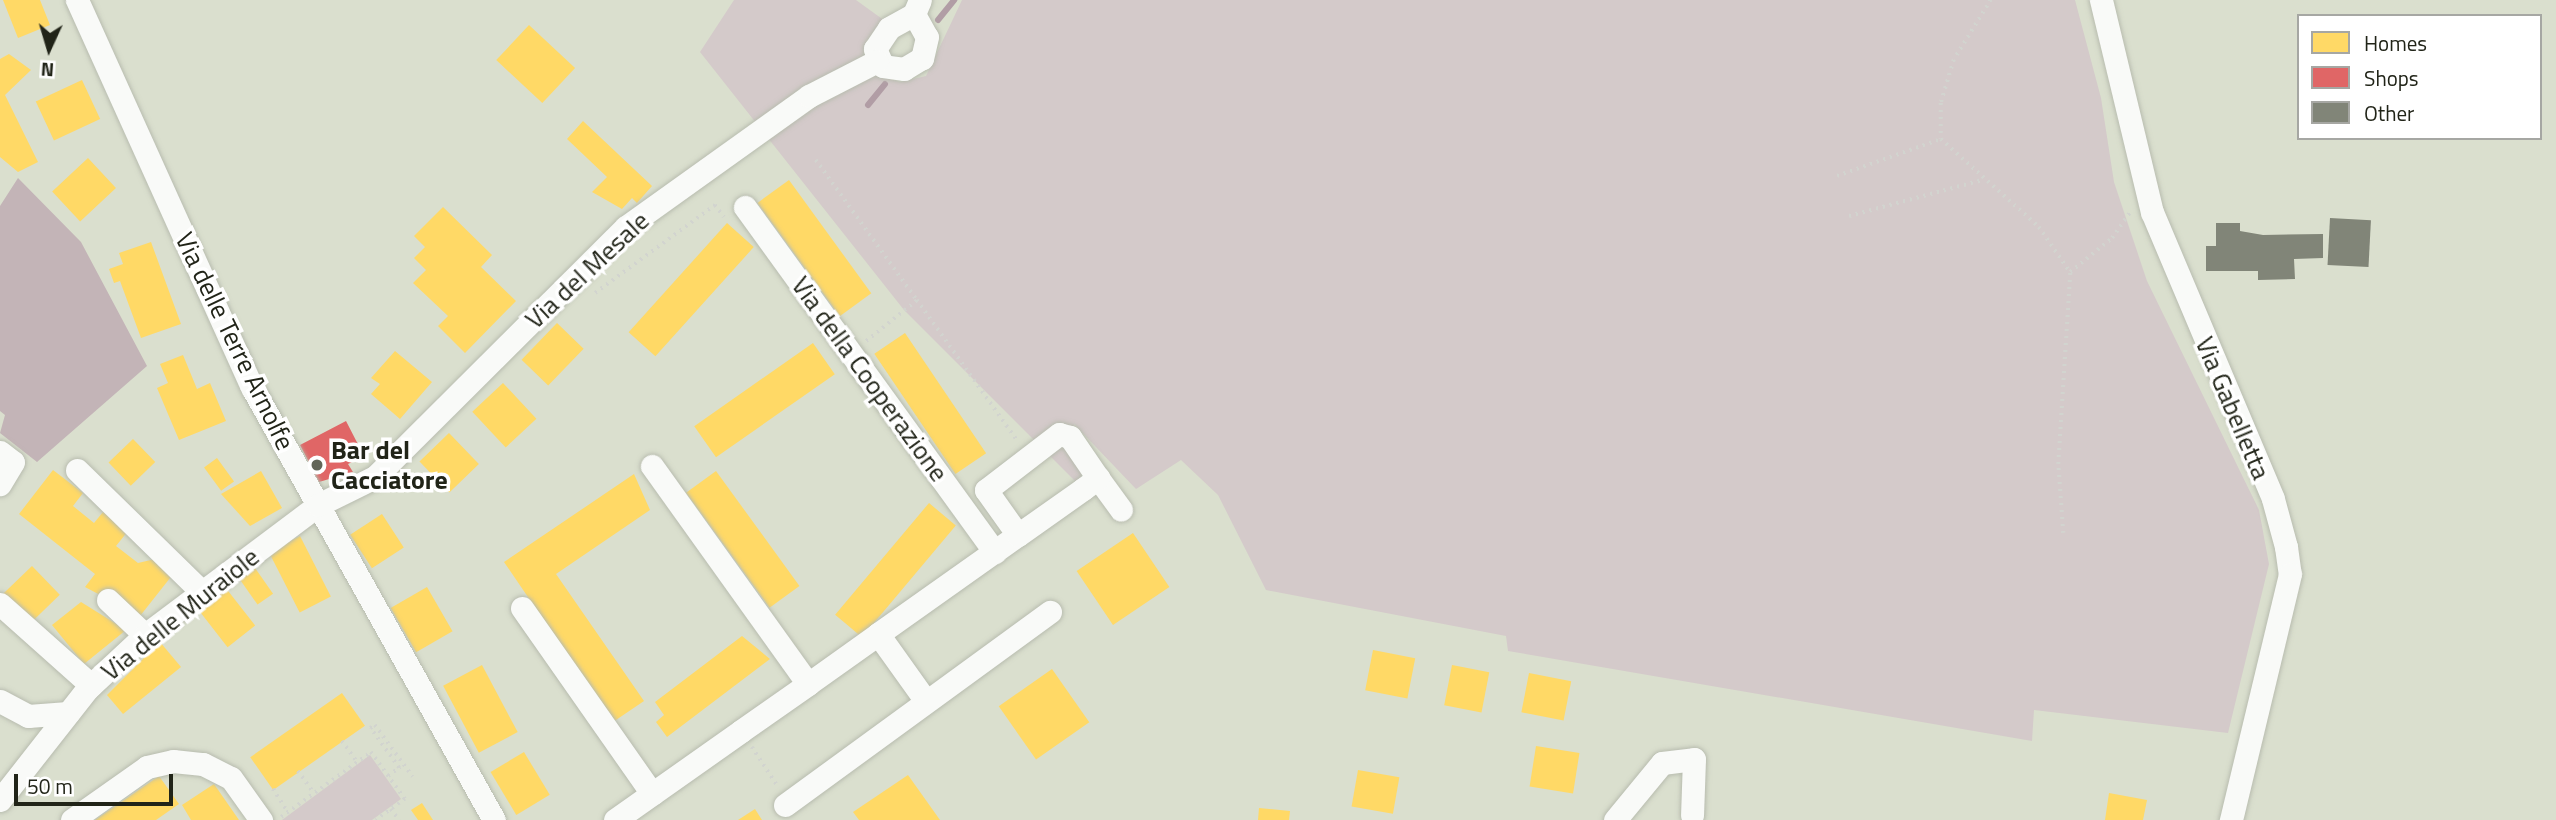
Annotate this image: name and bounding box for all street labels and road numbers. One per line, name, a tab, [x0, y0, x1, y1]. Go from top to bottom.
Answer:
street label: Via del Mesale	[519, 205, 655, 335]
street label: Via delle Terre Arnolfe	[169, 227, 301, 455]
street label: Via della Cooperazione	[785, 270, 955, 488]
street label: Via Gabelletta	[2189, 332, 2277, 484]
street label: Via delle Muraiole	[95, 541, 265, 687]

